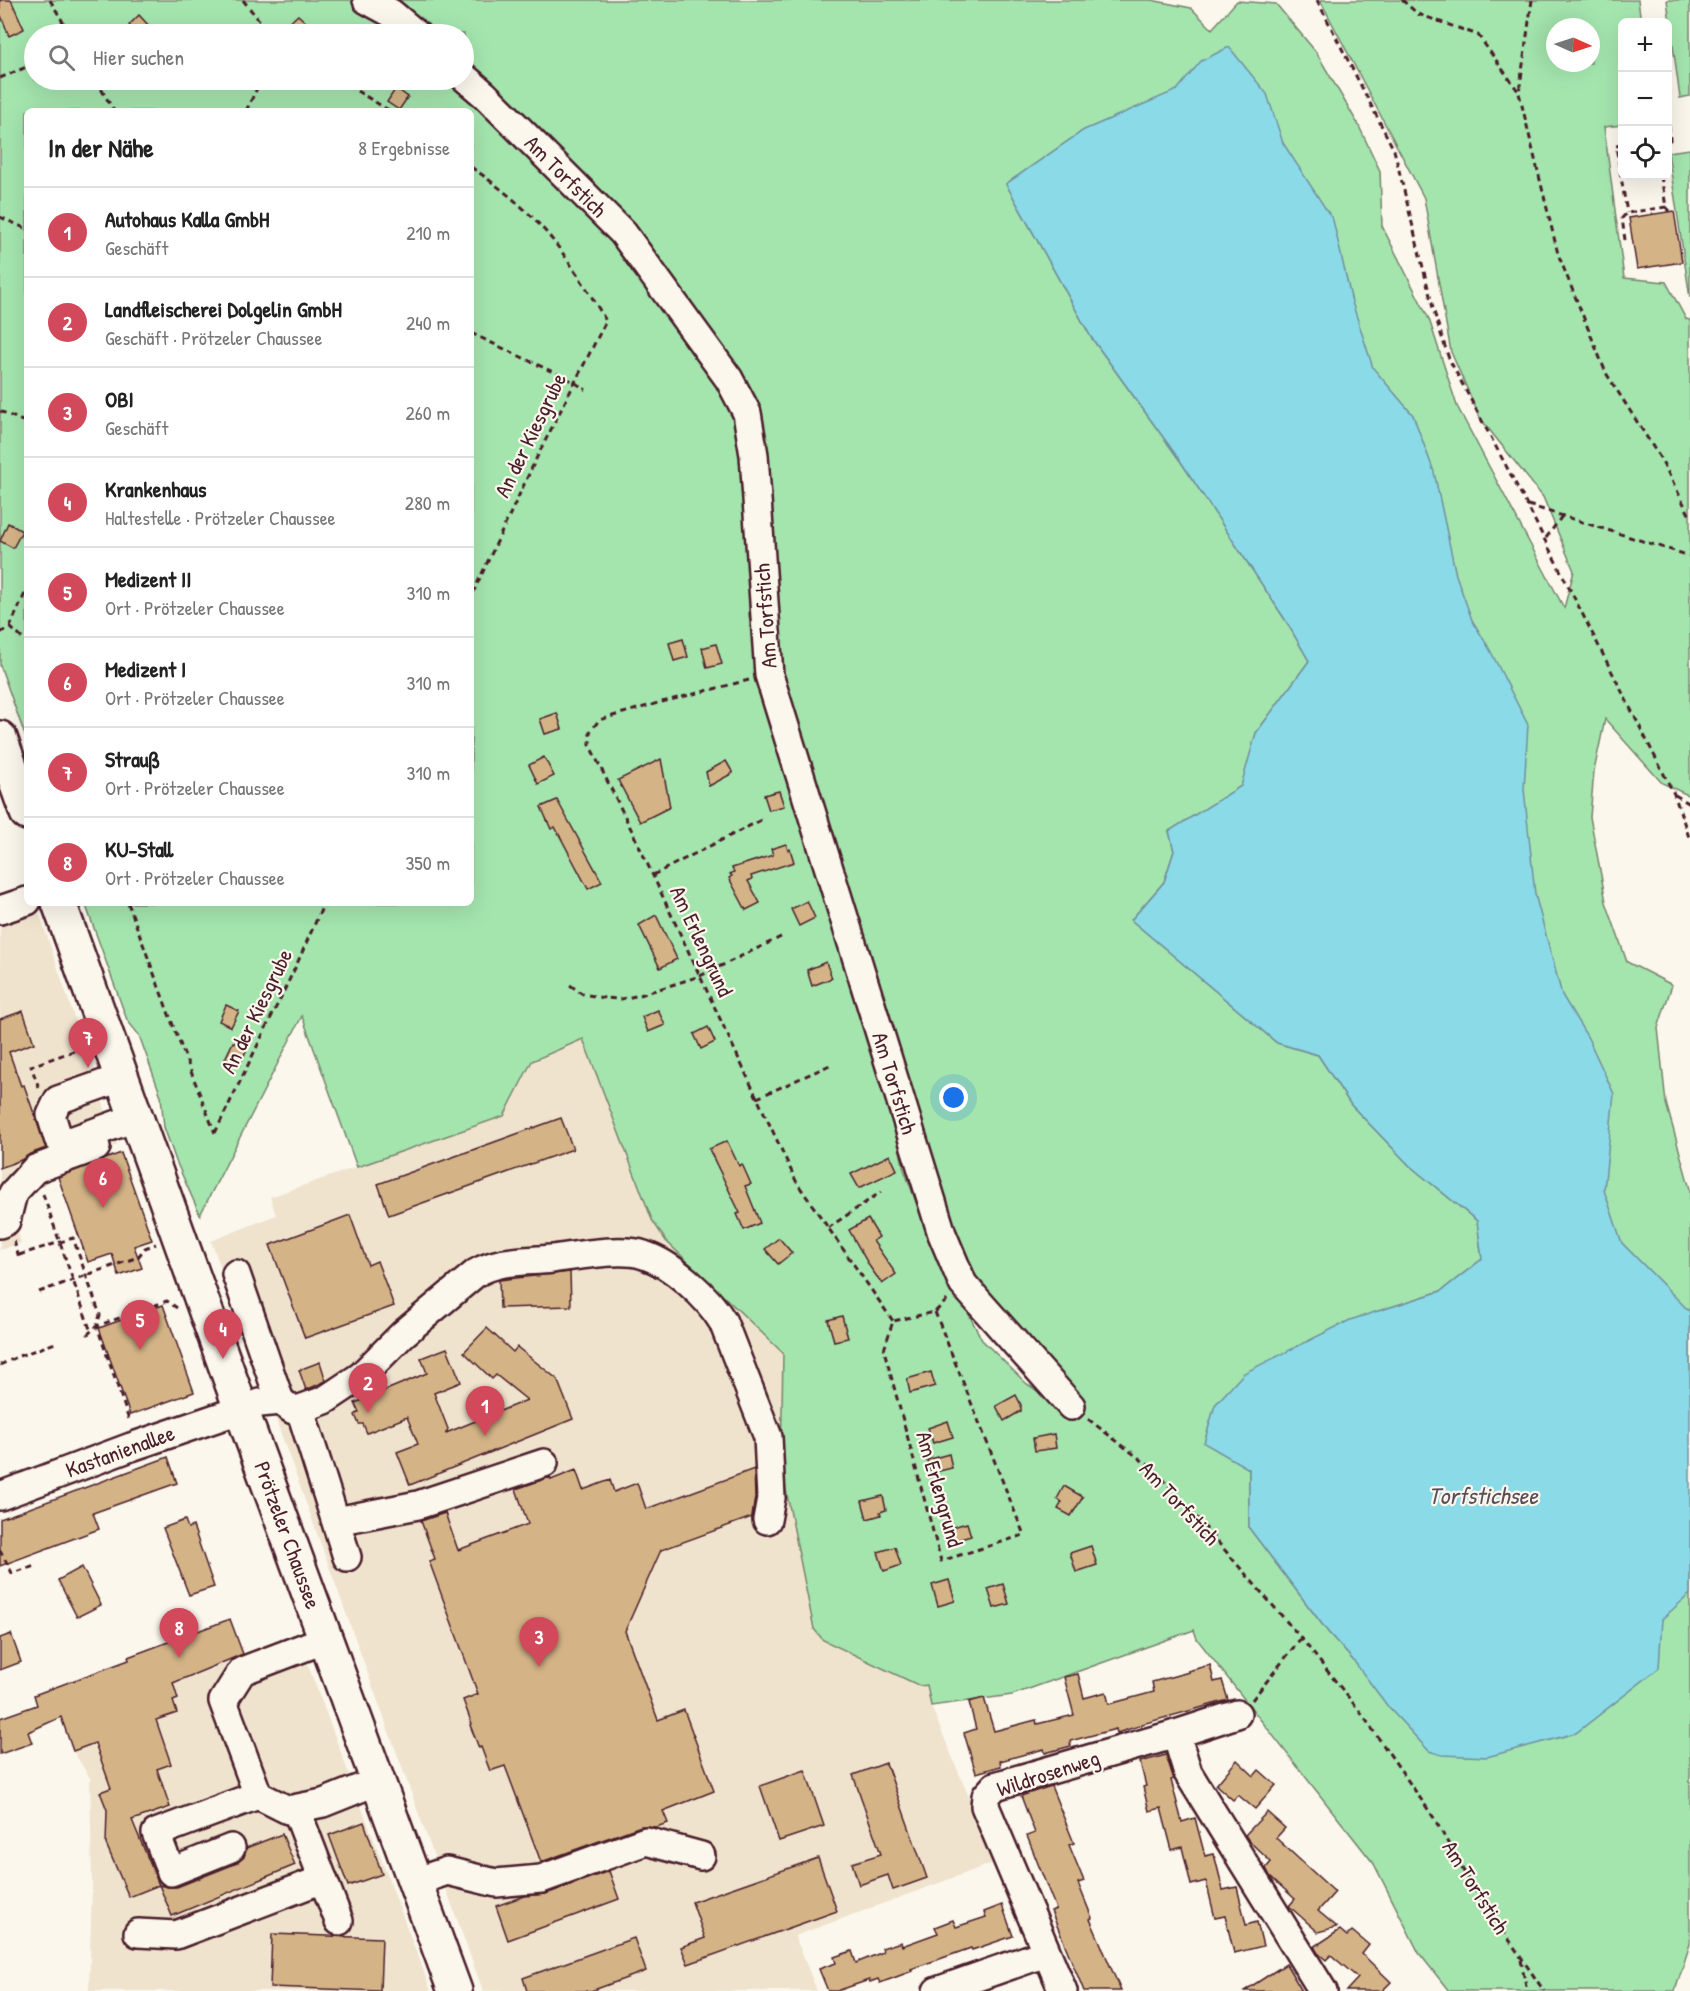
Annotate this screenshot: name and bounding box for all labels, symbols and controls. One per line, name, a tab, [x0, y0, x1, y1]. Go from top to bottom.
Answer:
north arrow	[1546, 18, 1600, 72]
map controls	[1618, 18, 1672, 180]
button: +	[1618, 18, 1672, 72]
search box	[24, 24, 474, 90]
icon: search	[45, 41, 78, 74]
text: Hier suchen	[93, 42, 184, 72]
button: −	[1618, 72, 1672, 126]
button: locate	[1618, 126, 1672, 180]
street label: Am Torfstich	[518, 128, 614, 224]
text: In der Nähe	[48, 130, 154, 165]
text: 8 Ergebnisse	[358, 134, 450, 161]
text: Autohaus Kalla GmbH	[105, 204, 269, 234]
text: 1	[64, 219, 71, 246]
text: 210 m	[406, 219, 450, 246]
text: Geschäft	[105, 234, 168, 261]
text: Landfleischerei Dolgelin GmbH	[105, 294, 342, 324]
text: 2	[63, 309, 72, 336]
text: 240 m	[406, 309, 450, 336]
text: Geschäft · Prötzeler Chaussee	[105, 324, 322, 351]
street label: An der Kiesgrube	[487, 367, 573, 502]
text: OBI	[105, 384, 134, 414]
text: 3	[63, 399, 72, 426]
text: 260 m	[406, 399, 450, 426]
text: Geschäft	[105, 414, 168, 441]
text: Krankenhaus	[105, 474, 207, 504]
text: 4	[64, 489, 71, 516]
text: 280 m	[405, 489, 450, 516]
text: Haltestelle · Prötzeler Chaussee	[105, 504, 336, 531]
street label: Am Torfstich	[746, 563, 784, 669]
text: Medizent II	[105, 564, 191, 594]
text: 5	[63, 579, 72, 606]
text: 310 m	[407, 579, 450, 606]
text: Ort · Prötzeler Chaussee	[105, 594, 285, 621]
text: Medizent I	[105, 654, 186, 684]
text: 6	[64, 669, 71, 696]
text: 310 m	[407, 669, 450, 696]
text: Ort · Prötzeler Chaussee	[105, 684, 285, 711]
text: Strauß	[105, 744, 160, 774]
text: 7	[63, 759, 72, 786]
text: 310 m	[407, 759, 450, 786]
text: Ort · Prötzeler Chaussee	[105, 774, 285, 801]
text: KU-Stall	[105, 834, 173, 864]
text: 8	[63, 849, 72, 876]
text: 350 m	[405, 849, 450, 876]
text: Ort · Prötzeler Chaussee	[105, 864, 285, 891]
street label: Am Erlengrund	[663, 881, 741, 1002]
street label: An der Kiesgrube	[213, 943, 299, 1078]
pin: 7	[68, 1018, 107, 1068]
street label: Am Torfstich	[865, 1028, 925, 1138]
your location	[939, 1083, 968, 1112]
pin: 6	[84, 1158, 122, 1208]
pin: 5	[120, 1300, 160, 1350]
pin: 4	[204, 1310, 242, 1359]
pin: 2	[348, 1364, 388, 1413]
pin: 1	[466, 1386, 504, 1436]
street label: Kastanienallee	[61, 1417, 179, 1485]
street label: Am Erlengrund	[909, 1428, 971, 1551]
street label: Am Torfstich	[1133, 1454, 1227, 1552]
street label: Prötzeler Chaussee	[247, 1457, 329, 1613]
water label: Torfstichsee	[1428, 1479, 1539, 1511]
pin: 8	[160, 1608, 198, 1658]
pin: 3	[520, 1618, 558, 1667]
street label: Wildrosenweg	[993, 1742, 1103, 1804]
street label: Am Torfstich	[1435, 1835, 1517, 1939]

